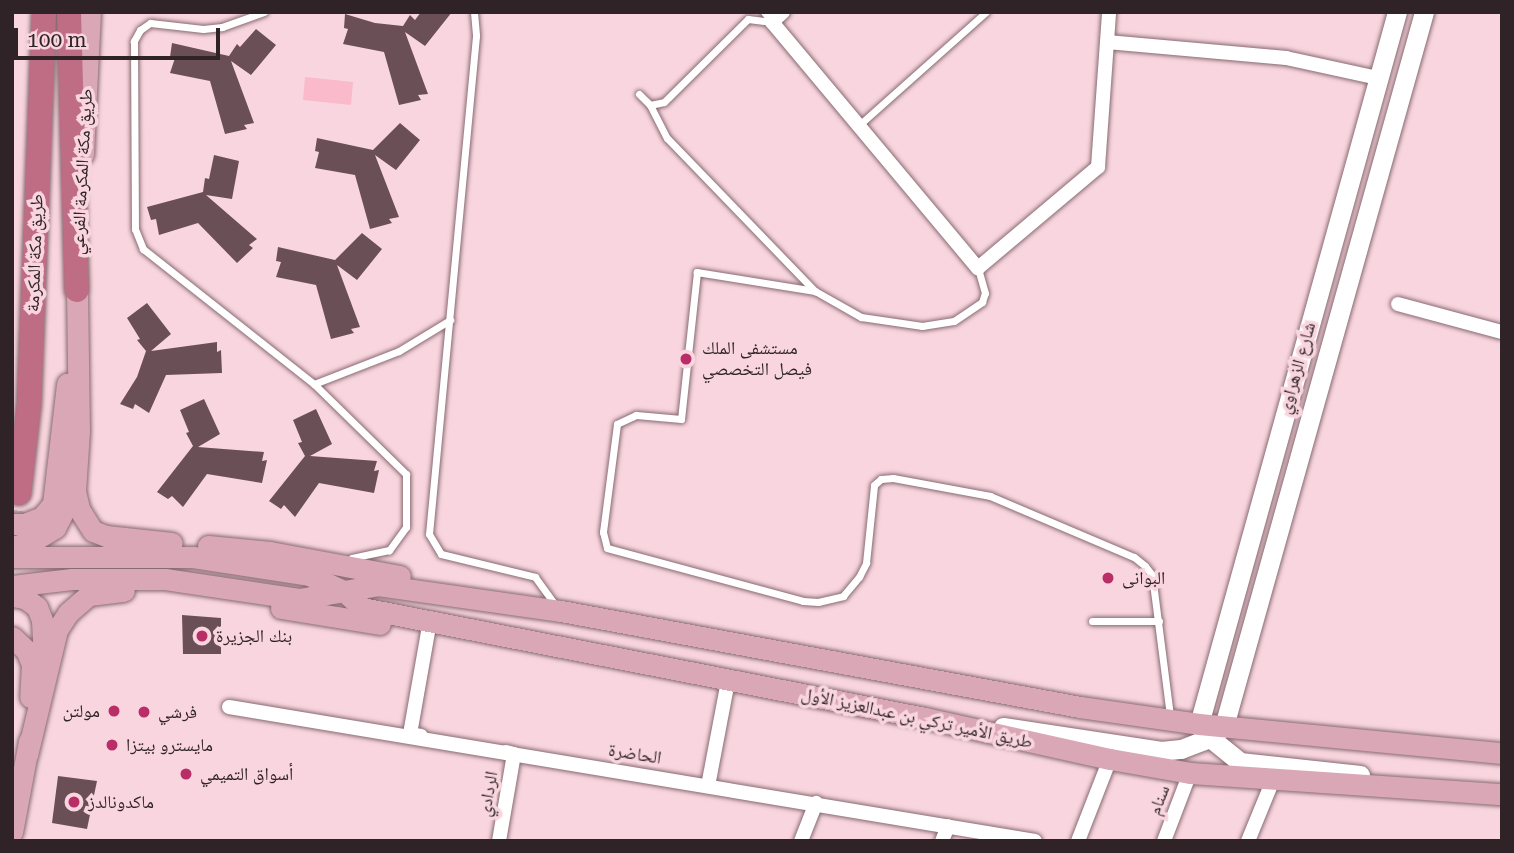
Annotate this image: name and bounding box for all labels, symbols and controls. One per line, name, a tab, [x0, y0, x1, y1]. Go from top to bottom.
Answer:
scale bar	[18, 14, 224, 58]
text: 100 m	[27, 28, 87, 52]
street label: طريق مكة المكرمة الفرعي	[67, 88, 97, 256]
street label: طريق مكة المكرمة	[22, 194, 48, 312]
street label: شارع الزهراوي	[1274, 320, 1320, 416]
place label: مستشفى الملك فيصل التخصصي	[702, 338, 812, 380]
marker: مستشفى الملك فيصل التخصصي	[676, 349, 696, 369]
place label: البوانى	[1122, 567, 1165, 589]
marker: البوانى	[1100, 570, 1116, 586]
place label: بنك الجزيرة	[216, 625, 292, 647]
marker: بنك الجزيرة	[194, 628, 210, 644]
street label: طريق الأمير تركي بن عبدالعزيز الأول	[799, 683, 1035, 753]
place label: مولتن	[63, 700, 100, 722]
place label: فرشي	[158, 701, 197, 723]
marker: مولتن	[106, 703, 122, 719]
marker: فرشي	[136, 704, 152, 720]
place label: مايسترو بيتزا	[126, 734, 213, 756]
marker: مايسترو بيتزا	[104, 737, 120, 753]
street label: الحاضرة	[607, 739, 663, 769]
place label: أسواق التميمي	[200, 763, 293, 785]
marker: أسواق التميمي	[178, 766, 194, 782]
street label: الردادي	[473, 770, 503, 818]
street label: سنام	[1143, 782, 1175, 818]
place label: ماكدونالدز	[88, 791, 154, 813]
marker: ماكدونالدز	[66, 794, 82, 810]

